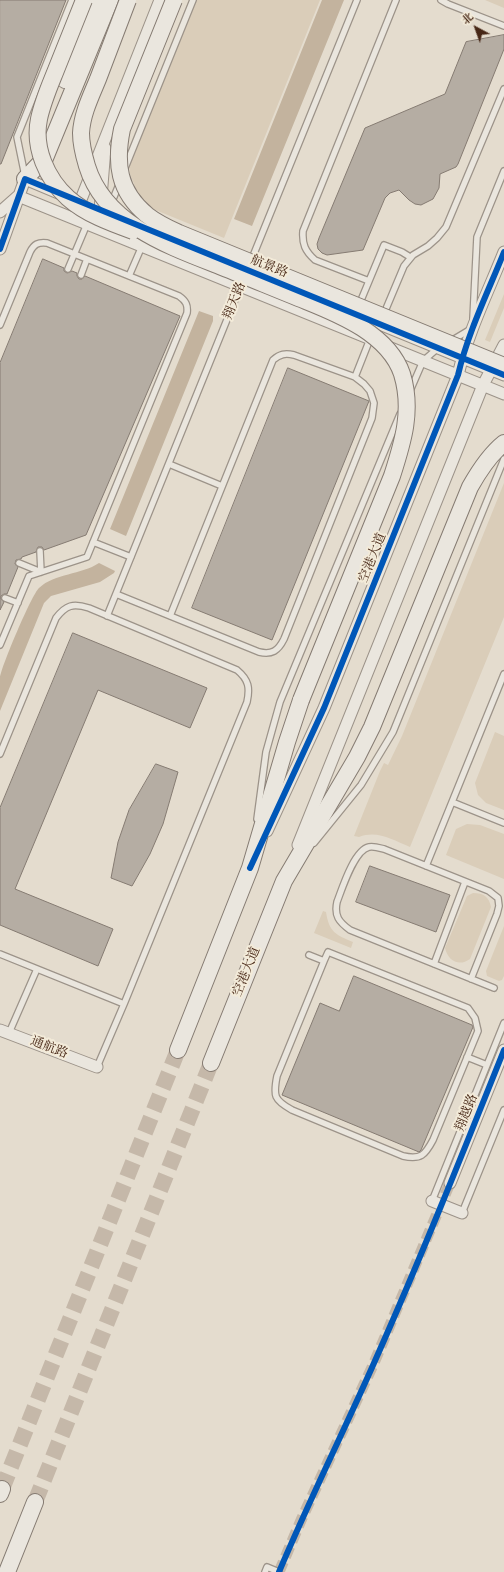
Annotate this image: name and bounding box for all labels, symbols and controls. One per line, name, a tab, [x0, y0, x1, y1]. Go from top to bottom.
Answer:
north arrow	[456, 8, 496, 48]
text: 北	[459, 9, 477, 28]
street label: 航景路	[248, 252, 290, 282]
street label: 翔天路	[220, 280, 250, 322]
street label: 空港大道	[356, 531, 390, 585]
street label: 空港大道	[230, 945, 264, 999]
street label: 通航路	[28, 1034, 70, 1062]
street label: 翔越路	[452, 1092, 482, 1134]

